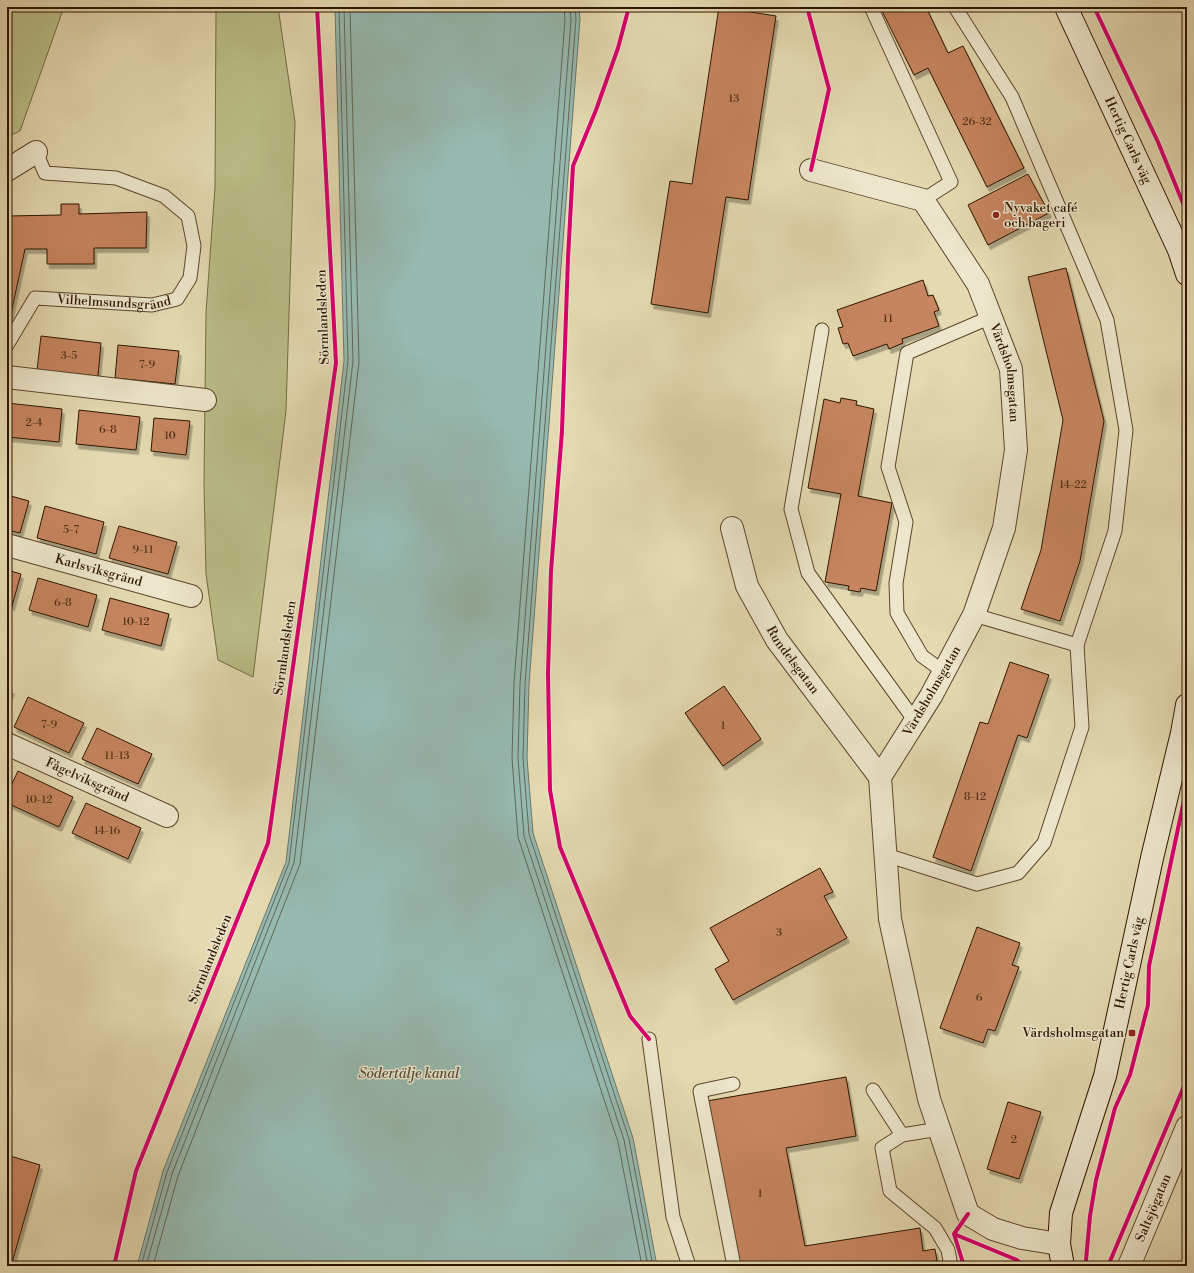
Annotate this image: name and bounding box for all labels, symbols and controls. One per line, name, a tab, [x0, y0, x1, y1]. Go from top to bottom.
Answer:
house number: 13	[729, 92, 739, 106]
street label: Hertig Carls väg	[1101, 94, 1155, 187]
house number: 26-32	[962, 115, 992, 129]
place label: Nyvaket café och bageri	[1004, 200, 1078, 231]
marker: Nyvaket café och bageri	[991, 210, 1001, 220]
street label: Sörmlandsleden	[313, 269, 333, 365]
street label: Vilhelmsundsgränd	[55, 291, 173, 313]
house number: 11	[883, 312, 893, 326]
street label: Värdsholmsgatan	[986, 320, 1022, 423]
house number: 3-5	[61, 349, 77, 363]
house number: 7-9	[139, 358, 155, 372]
house number: 2-4	[25, 416, 43, 430]
house number: 6-8	[99, 423, 117, 437]
house number: 10	[164, 429, 176, 443]
house number: 14-22	[1059, 478, 1087, 492]
house number: 5-7	[63, 523, 79, 537]
house number: 9-11	[133, 543, 154, 557]
street label: Karlsviksgränd	[53, 551, 145, 590]
house number: 6-8	[54, 596, 72, 610]
street label: Sörmlandsleden	[270, 599, 300, 696]
house number: 10-12	[122, 615, 150, 629]
street label: Rundelsgatan	[763, 623, 823, 697]
street label: Värdsholmsgatan	[899, 643, 965, 740]
house number: 7-9	[41, 718, 57, 732]
house number: 1	[721, 719, 726, 733]
house number: 11-13	[105, 749, 130, 763]
street label: Fågelviksgränd	[43, 754, 132, 806]
house number: 8-12	[964, 790, 986, 804]
house number: 10-12	[25, 793, 53, 807]
house number: 14-16	[94, 824, 120, 838]
street label: Sörmlandsleden	[185, 912, 235, 1006]
street label: Hertig Carls väg	[1112, 915, 1147, 1011]
house number: 3	[776, 926, 782, 940]
house number: 6	[976, 991, 983, 1005]
place label: Värdsholmsgatan	[1021, 1025, 1124, 1041]
marker: Värdsholmsgatan	[1127, 1028, 1137, 1038]
water label: Södertälje kanal	[358, 1065, 460, 1083]
house number: 2	[1011, 1133, 1017, 1147]
street label: Saltsjögatan	[1132, 1171, 1175, 1244]
house number: 1	[758, 1187, 763, 1201]

